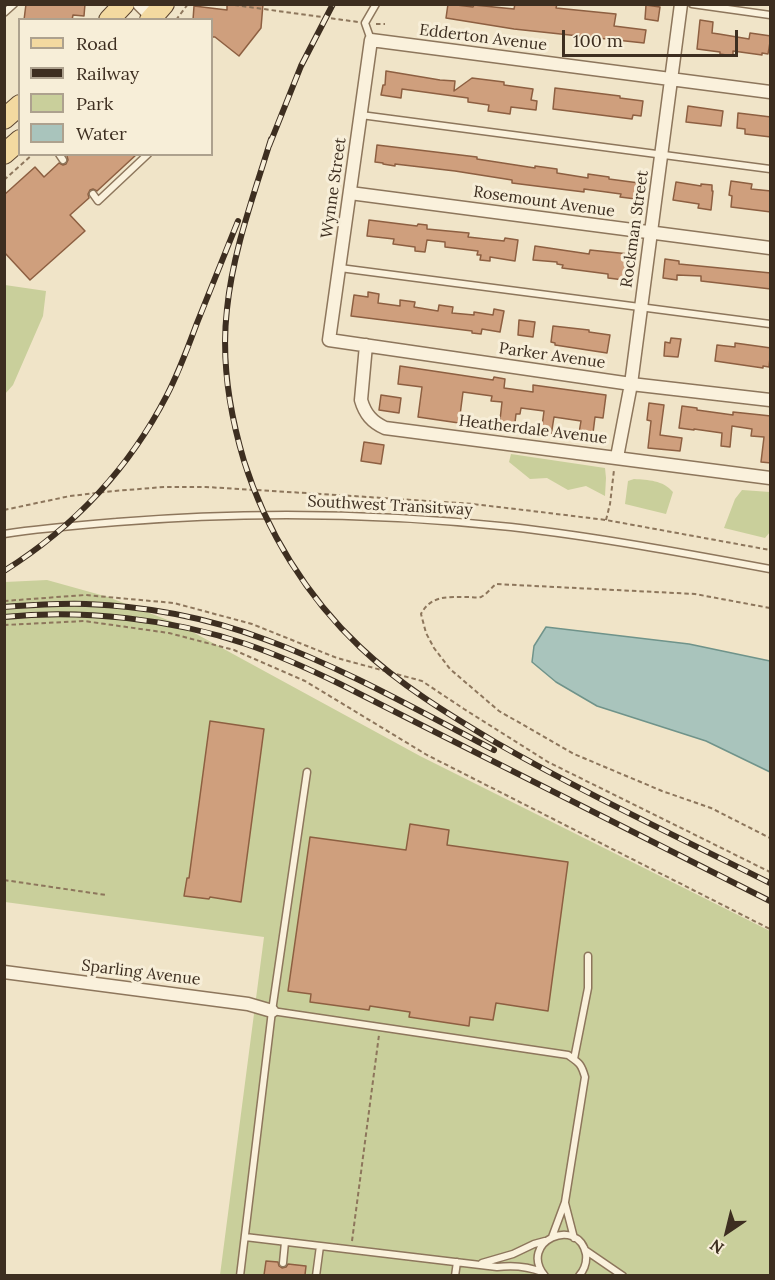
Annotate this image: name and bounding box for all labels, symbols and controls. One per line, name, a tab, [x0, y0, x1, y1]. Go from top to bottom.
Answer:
legend	[18, 18, 213, 156]
scale bar	[565, 18, 740, 56]
street label: Edderton Avenue	[418, 21, 548, 55]
text: 100 m	[573, 29, 623, 52]
text: Road	[76, 32, 118, 55]
text: Railway	[76, 62, 139, 85]
text: Park	[76, 92, 113, 115]
text: Water	[76, 122, 127, 145]
street label: Wynne Street	[317, 136, 351, 240]
street label: Rockman Street	[617, 169, 653, 289]
street label: Rosemount Avenue	[472, 183, 616, 221]
street label: Parker Avenue	[498, 339, 606, 373]
street label: Heatherdale Avenue	[458, 411, 608, 449]
street label: Southwest Transitway	[307, 492, 473, 520]
street label: Sparling Avenue	[80, 956, 202, 990]
north arrow	[697, 1202, 757, 1262]
text: N	[706, 1235, 727, 1258]

